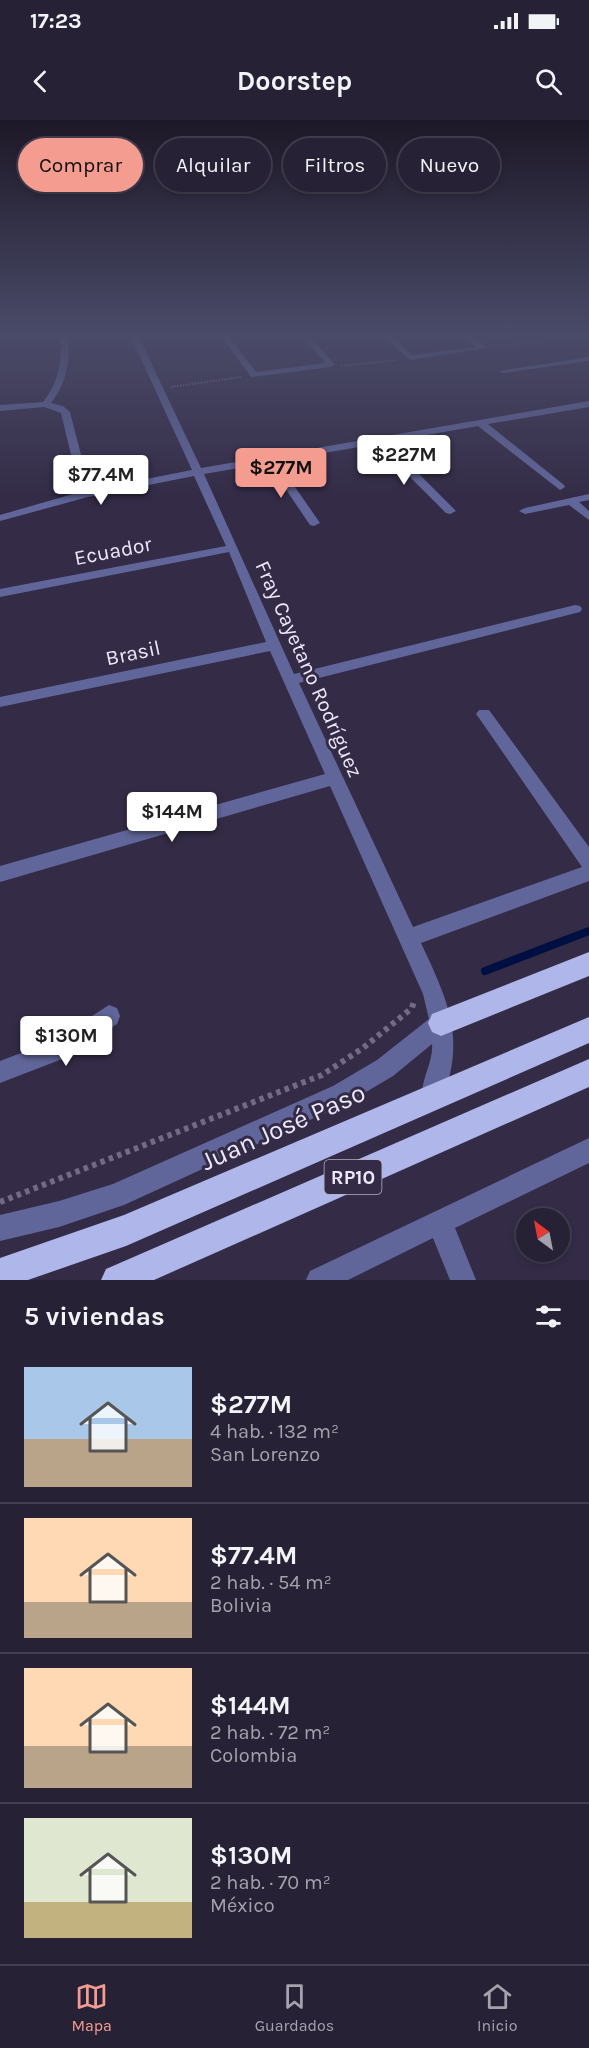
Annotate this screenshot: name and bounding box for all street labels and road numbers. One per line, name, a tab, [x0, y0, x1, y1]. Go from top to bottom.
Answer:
street label: Ecuador	[72, 532, 154, 570]
street label: Fray Cayetano Rodríguez	[250, 557, 368, 781]
street label: Brasil	[103, 636, 163, 670]
street label: Juan José Paso	[196, 1077, 370, 1177]
road number: RP10	[324, 1160, 382, 1194]

